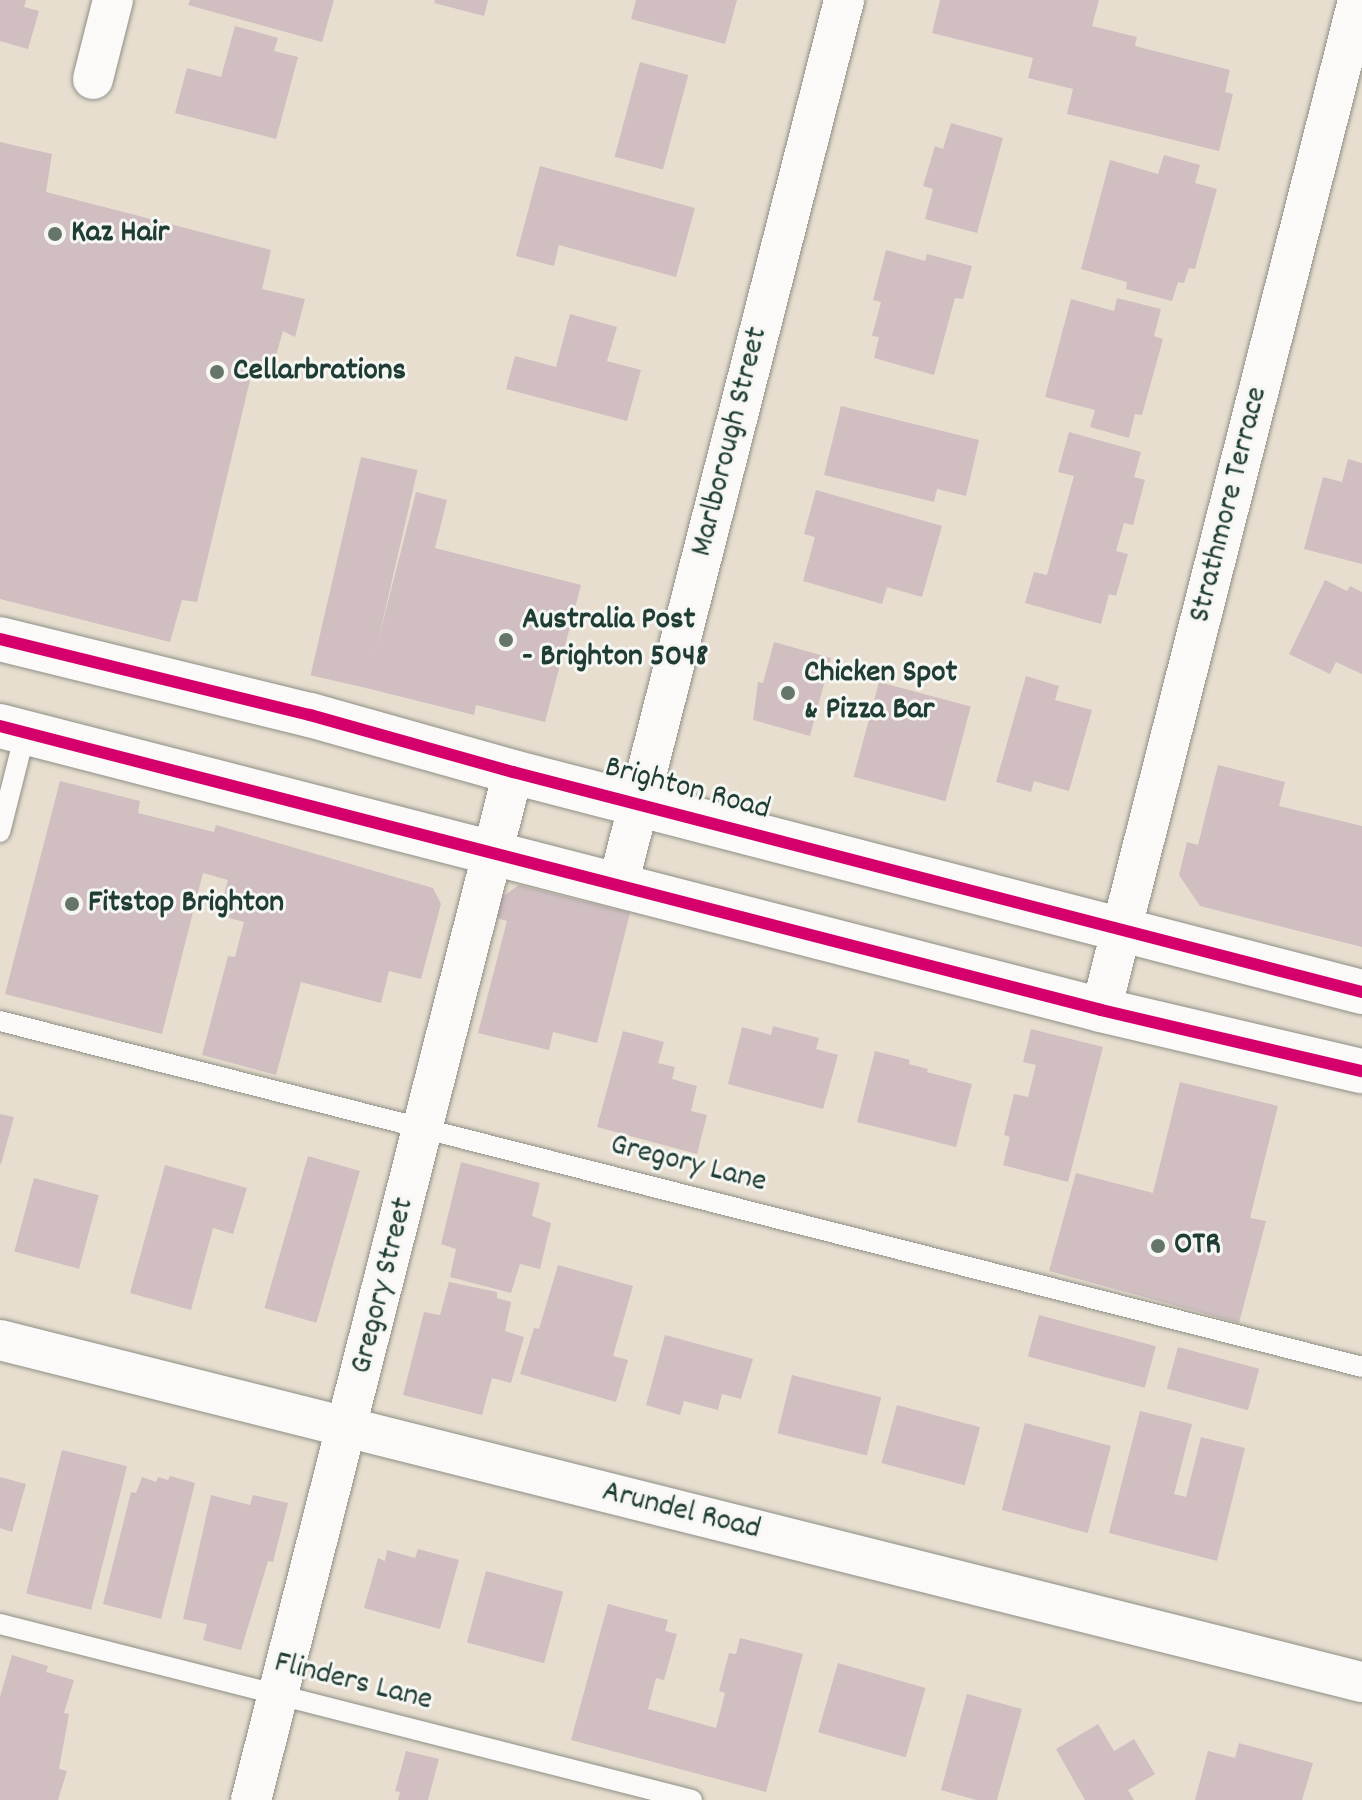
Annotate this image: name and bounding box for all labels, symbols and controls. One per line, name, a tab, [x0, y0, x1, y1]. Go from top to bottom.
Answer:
place label: Kaz Hair	[71, 215, 169, 253]
marker: Kaz Hair	[46, 225, 64, 243]
street label: Marlborough Street	[684, 323, 778, 561]
place label: Cellarbrations	[233, 353, 406, 391]
marker: Cellarbrations	[208, 363, 226, 381]
street label: Strathmore Terrace	[1182, 383, 1278, 627]
place label: Australia Post - Brighton 5048	[522, 603, 708, 678]
marker: Australia Post - Brighton 5048	[497, 631, 515, 649]
place label: Chicken Spot & Pizza Bar	[804, 656, 957, 731]
marker: Chicken Spot & Pizza Bar	[779, 684, 797, 702]
street label: Brighton Road	[600, 750, 774, 830]
place label: Fitstop Brighton	[88, 885, 284, 923]
marker: Fitstop Brighton	[63, 895, 81, 913]
street label: Gregory Lane	[606, 1127, 770, 1203]
street label: Gregory Street	[344, 1194, 424, 1378]
place label: OTR	[1174, 1227, 1221, 1265]
marker: OTR	[1149, 1237, 1167, 1255]
street label: Arundel Road	[598, 1474, 764, 1550]
street label: Flinders Lane	[270, 1645, 436, 1721]

